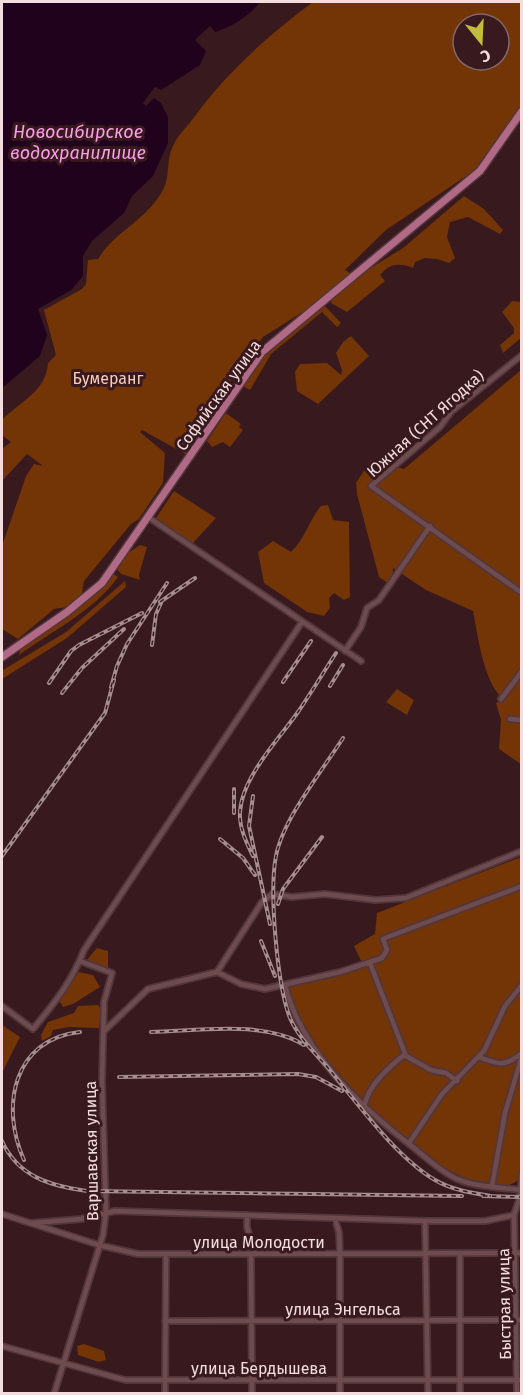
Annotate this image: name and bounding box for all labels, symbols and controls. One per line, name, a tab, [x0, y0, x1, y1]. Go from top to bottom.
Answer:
north arrow	[451, 12, 511, 72]
text: С	[477, 45, 493, 66]
water label: Новосибирское водохранилище	[10, 121, 146, 164]
street label: Софийская улица	[172, 336, 265, 454]
street label: Южная (СНТ Ягодка)	[363, 366, 488, 481]
park label: Бумеранг	[73, 369, 144, 388]
street label: Варшавская улица	[81, 1081, 102, 1221]
street label: улица Молодости	[193, 1233, 325, 1252]
street label: Быстрая улица	[494, 1248, 515, 1360]
street label: улица Энгельса	[285, 1300, 401, 1319]
street label: улица Бердышева	[191, 1359, 327, 1378]

